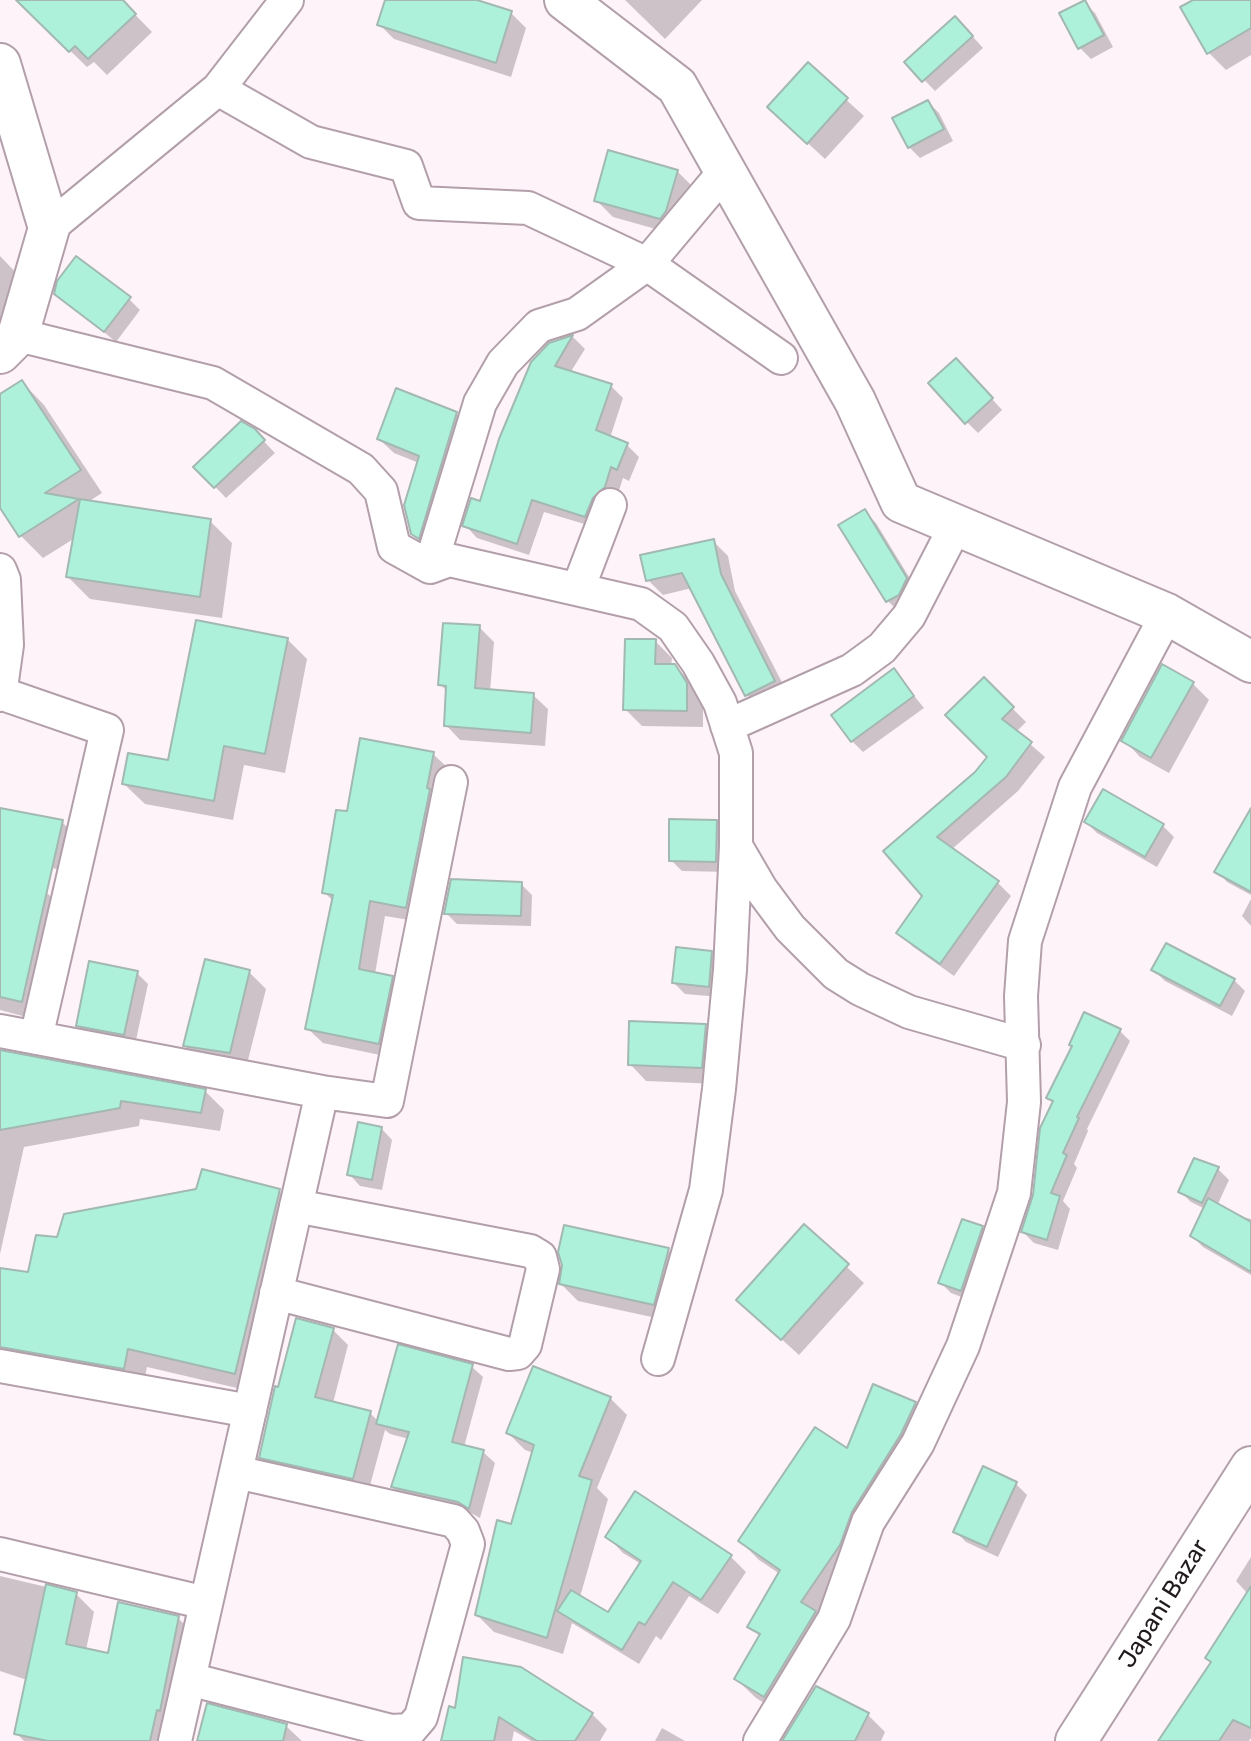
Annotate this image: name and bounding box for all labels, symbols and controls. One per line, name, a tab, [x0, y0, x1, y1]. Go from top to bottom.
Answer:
street label: Japani Bazar	[1113, 1534, 1215, 1674]

